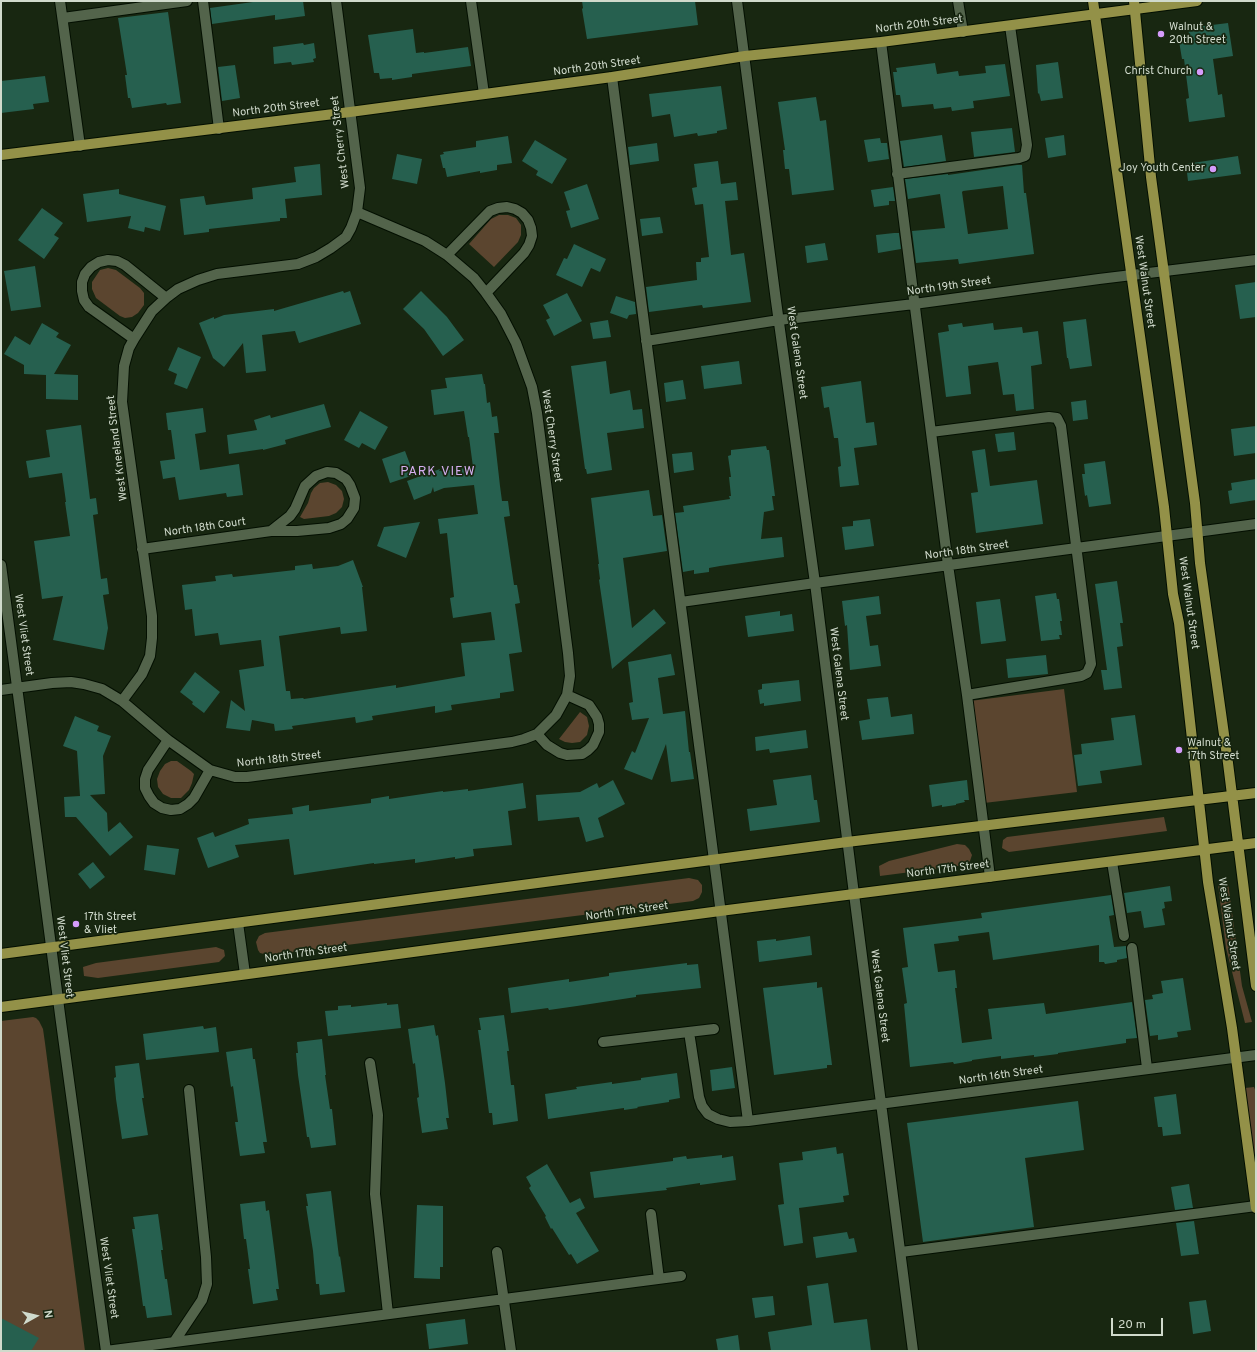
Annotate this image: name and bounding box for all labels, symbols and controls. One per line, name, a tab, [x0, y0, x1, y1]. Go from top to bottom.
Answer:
street label: North 20th Street	[875, 13, 963, 37]
place label: Walnut & 20th Street	[1169, 21, 1226, 47]
marker: Walnut & 20th Street	[1156, 29, 1166, 39]
street label: North 20th Street	[553, 54, 641, 80]
place label: Christ Church	[1124, 65, 1192, 79]
marker: Christ Church	[1195, 67, 1205, 77]
street label: West Cherry Street	[329, 95, 353, 189]
street label: North 20th Street	[232, 97, 320, 121]
place label: Joy Youth Center	[1120, 162, 1205, 176]
marker: Joy Youth Center	[1208, 164, 1218, 174]
street label: West Walnut Street	[1131, 235, 1157, 329]
street label: North 19th Street	[906, 275, 992, 299]
street label: West Galena Street	[783, 306, 809, 400]
street label: West Cherry Street	[538, 389, 564, 483]
street label: West Kneeland Street	[105, 394, 131, 502]
district label: PARK VIEW	[400, 464, 476, 480]
street label: North 18th Court	[163, 516, 247, 540]
street label: North 18th Street	[924, 539, 1010, 563]
street label: West Walnut Street	[1175, 556, 1201, 650]
street label: West Vliet Street	[11, 593, 35, 677]
street label: West Galena Street	[826, 627, 850, 721]
place label: Walnut & 17th Street	[1187, 737, 1239, 763]
marker: Walnut & 17th Street	[1174, 745, 1184, 755]
street label: North 18th Street	[236, 749, 322, 771]
street label: North 17th Street	[906, 858, 990, 882]
street label: West Walnut Street	[1214, 877, 1242, 971]
street label: North 17th Street	[585, 900, 669, 924]
place label: 17th Street & Vliet	[84, 911, 136, 937]
street label: West Vliet Street	[52, 915, 76, 999]
marker: 17th Street & Vliet	[71, 919, 81, 929]
street label: North 17th Street	[264, 942, 348, 966]
street label: West Galena Street	[867, 949, 891, 1043]
street label: North 16th Street	[958, 1064, 1044, 1088]
street label: West Vliet Street	[96, 1236, 120, 1320]
north arrow	[16, 1296, 56, 1336]
text: N	[40, 1309, 55, 1319]
scale bar	[1113, 1310, 1165, 1336]
text: 20 m	[1118, 1317, 1146, 1333]

